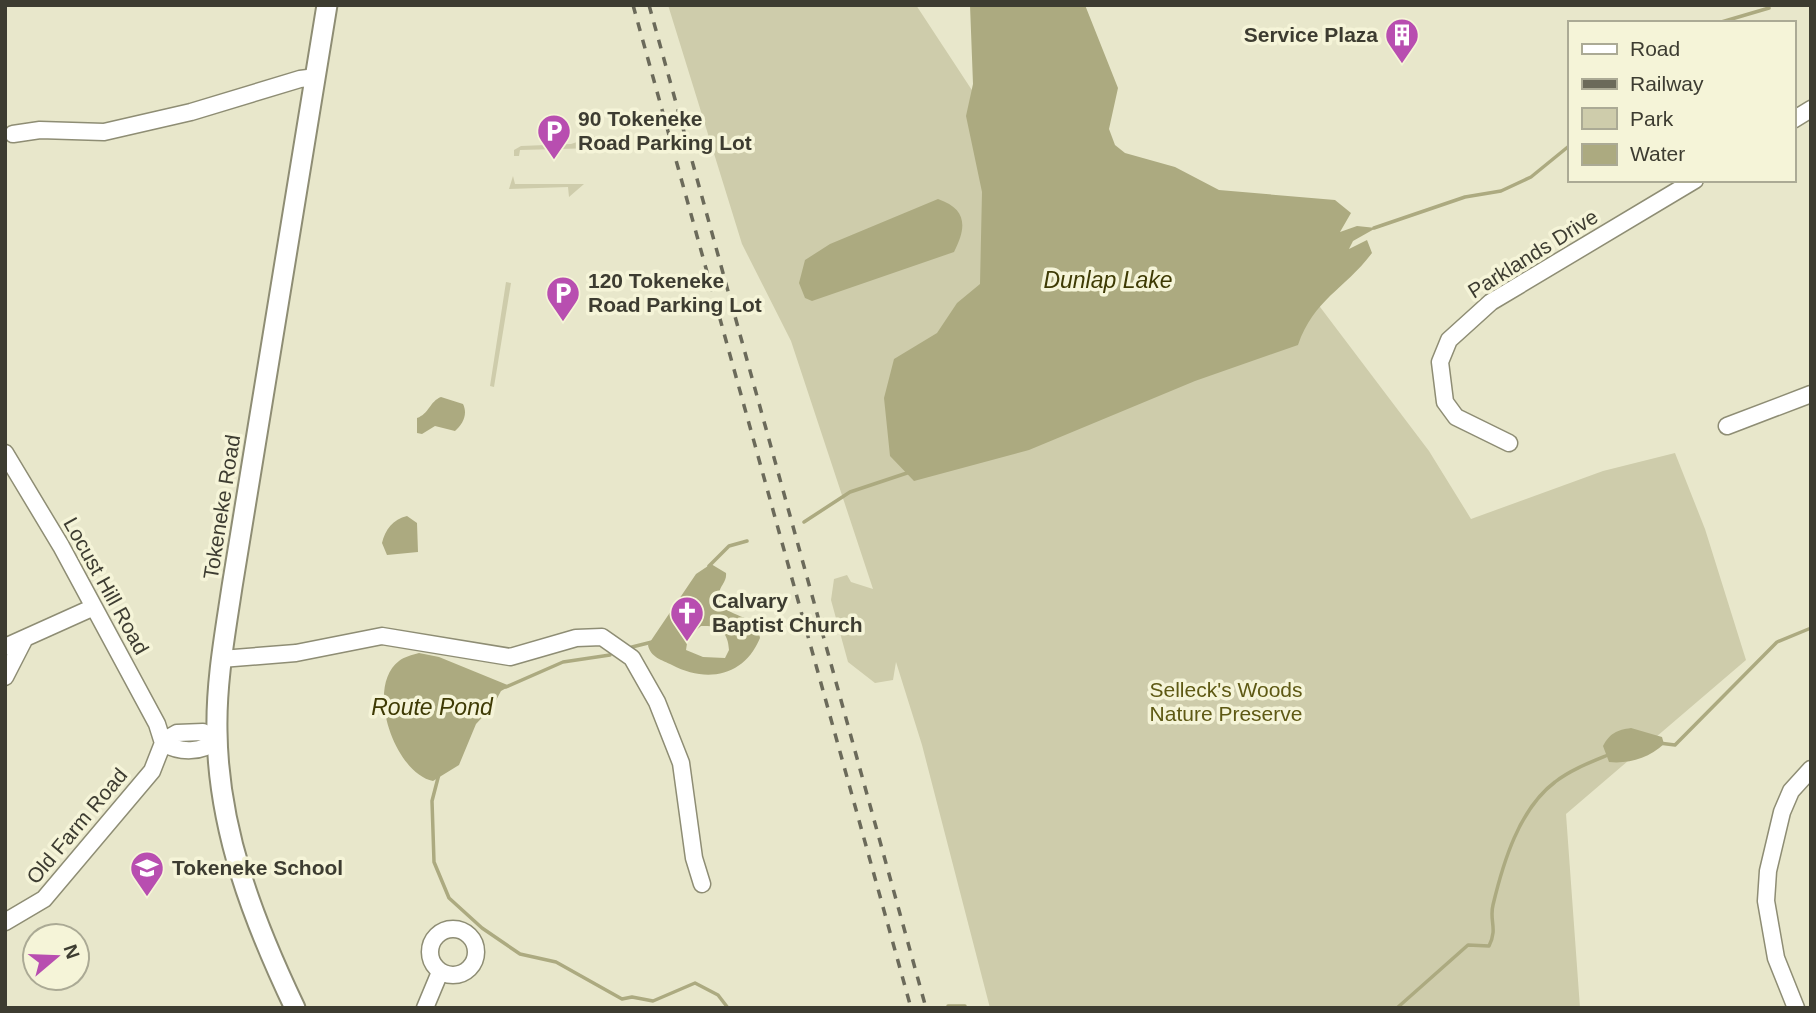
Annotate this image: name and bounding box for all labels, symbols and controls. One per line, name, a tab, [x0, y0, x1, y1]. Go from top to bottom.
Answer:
building icon: Service Plaza	[1383, 16, 1421, 65]
legend	[1568, 21, 1795, 182]
place label: Service Plaza	[1244, 23, 1378, 46]
text: Road	[1630, 37, 1680, 60]
text: Railway	[1630, 72, 1704, 95]
place label: 90 Tokeneke Road Parking Lot	[578, 107, 752, 154]
text: Park	[1630, 107, 1674, 130]
parking icon: 90 Tokeneke Road Parking Lot	[535, 112, 573, 161]
text: Water	[1630, 142, 1685, 165]
street label: Parklands Drive	[1464, 205, 1602, 303]
water label: Dunlap Lake	[1043, 267, 1173, 293]
place label: 120 Tokeneke Road Parking Lot	[588, 269, 762, 316]
parking icon: 120 Tokeneke Road Parking Lot	[544, 274, 582, 323]
street label: Tokeneke Road	[199, 433, 244, 581]
street label: Locust Hill Road	[59, 513, 154, 658]
place label: Calvary Baptist Church	[712, 589, 863, 636]
church icon: Calvary Baptist Church	[668, 594, 706, 643]
park label: Selleck's Woods Nature Preserve	[1149, 678, 1303, 725]
water label: Route Pond	[371, 694, 494, 720]
street label: Old Farm Road	[22, 763, 132, 888]
school or university icon: Tokeneke School	[128, 849, 166, 898]
place label: Tokeneke School	[172, 856, 343, 879]
north arrow	[21, 922, 91, 992]
text: N	[59, 942, 84, 962]

